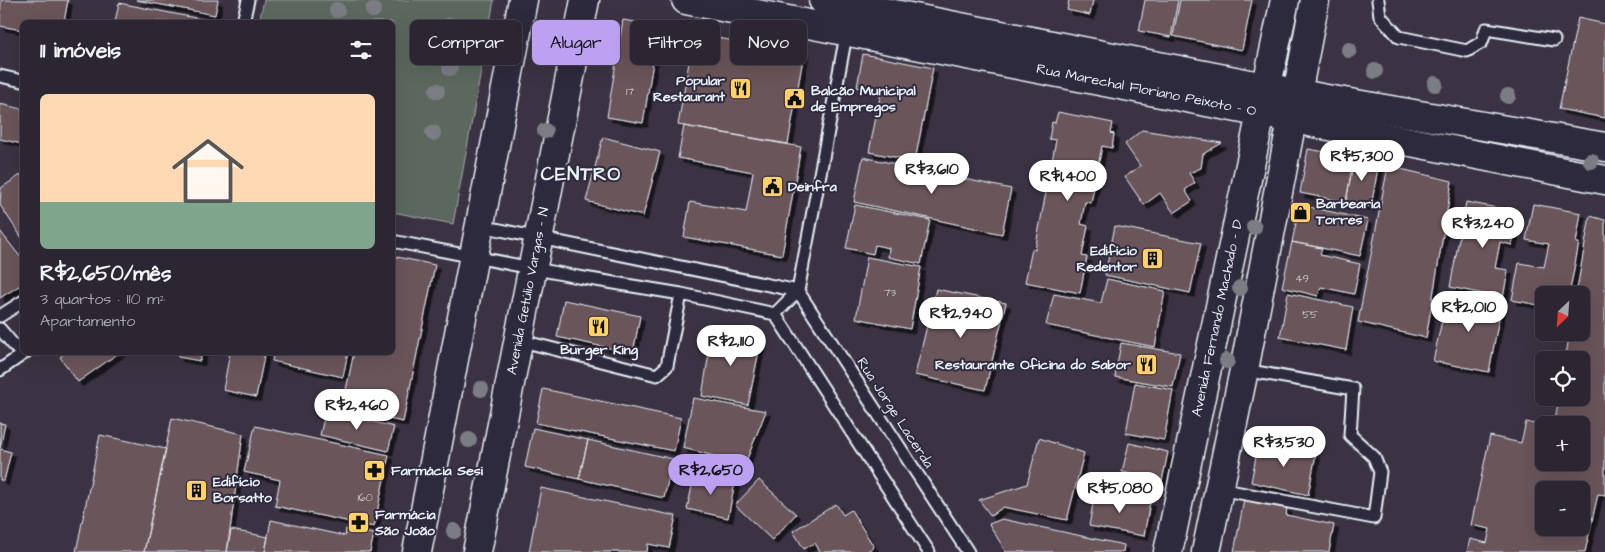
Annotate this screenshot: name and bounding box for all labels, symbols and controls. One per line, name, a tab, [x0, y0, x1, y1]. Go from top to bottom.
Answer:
chip: Comprar	[410, 20, 522, 65]
chip: Alugar	[532, 20, 620, 65]
chip: Filtros	[630, 20, 720, 65]
chip: Novo	[730, 20, 807, 65]
text: 11 imóveis	[40, 36, 121, 65]
icon: filters	[347, 36, 375, 64]
street label: Rua Marechal Floriano Peixoto - O	[1035, 59, 1258, 121]
place label: Popular Restaurant	[653, 71, 725, 107]
restaurant icon: Popular Restaurant	[729, 77, 753, 101]
place label: Balcão Municipal de Empregos	[810, 81, 916, 118]
house number: 17	[626, 84, 634, 99]
public building icon: Balcão Municipal de Empregos	[783, 87, 807, 111]
icon: home	[163, 126, 253, 216]
pin: R$5,300	[1316, 140, 1408, 182]
text: R$5,300	[1331, 145, 1393, 167]
pin: R$3,610	[886, 152, 978, 195]
text: R$3,610	[905, 158, 959, 180]
pin: R$1,400	[1022, 160, 1114, 202]
district label: CENTRO	[541, 161, 621, 188]
text: R$1,400	[1040, 165, 1096, 187]
public building icon: Deinfra	[760, 175, 784, 199]
place label: Deinfra	[788, 177, 838, 197]
place label: Barbearia Torres	[1315, 194, 1381, 230]
shop icon: Barbearia Torres	[1288, 200, 1312, 224]
street label: Avenida Getúlio Vargas - N	[502, 205, 554, 376]
pin: R$3,240	[1437, 206, 1529, 249]
text: R$3,240	[1452, 212, 1514, 234]
street label: Avenida Fernando Machado - D	[1187, 218, 1248, 419]
place label: Edifício Redentor	[1076, 241, 1137, 277]
building icon: Edifício Redentor	[1141, 247, 1165, 271]
text: R$2,650/mês	[40, 259, 172, 288]
house number: 49	[1295, 271, 1309, 286]
house number: 73	[884, 285, 897, 300]
north arrow	[1535, 286, 1590, 341]
map controls	[1535, 286, 1590, 536]
text: 3 quartos · 110 m²	[40, 288, 165, 310]
pin: R$2,010	[1423, 290, 1515, 333]
pin: R$2,940	[915, 296, 1007, 339]
text: R$2,010	[1442, 296, 1496, 318]
text: R$2,940	[930, 302, 992, 324]
house number: 55	[1302, 307, 1318, 322]
text: Apartamento	[40, 310, 135, 332]
restaurant icon: Burger King	[587, 315, 611, 339]
pin: R$2,110	[685, 324, 777, 367]
text: R$2,110	[708, 330, 754, 352]
place label: Burger King	[560, 340, 639, 361]
button: locate	[1535, 351, 1590, 406]
restaurant icon: Restaurante Oficina do Sabor	[1135, 353, 1159, 377]
street label: Rua Jorge Lacerda	[852, 354, 938, 472]
place label: Restaurante Oficina do Sabor	[935, 355, 1131, 375]
pin: R$2,460	[311, 388, 403, 431]
text: R$2,460	[325, 394, 389, 416]
button: +	[1535, 416, 1590, 471]
pin: R$3,530	[1238, 426, 1330, 468]
text: R$3,530	[1254, 431, 1314, 453]
pin: R$2,650	[665, 454, 757, 496]
pharmacy icon: Farmácia Sesi	[363, 459, 387, 483]
text: R$2,650	[679, 459, 743, 481]
place label: Farmácia Sesi	[391, 461, 484, 481]
place label: Edifício Borsatto	[213, 472, 272, 508]
pin: R$5,080	[1074, 472, 1166, 514]
text: R$5,080	[1087, 477, 1153, 499]
building icon: Edifício Borsatto	[185, 478, 209, 502]
button: −	[1535, 481, 1590, 536]
house number: 160	[357, 490, 373, 505]
place label: Farmácia São João	[374, 505, 437, 541]
pharmacy icon: Farmácia São João	[347, 511, 371, 535]

